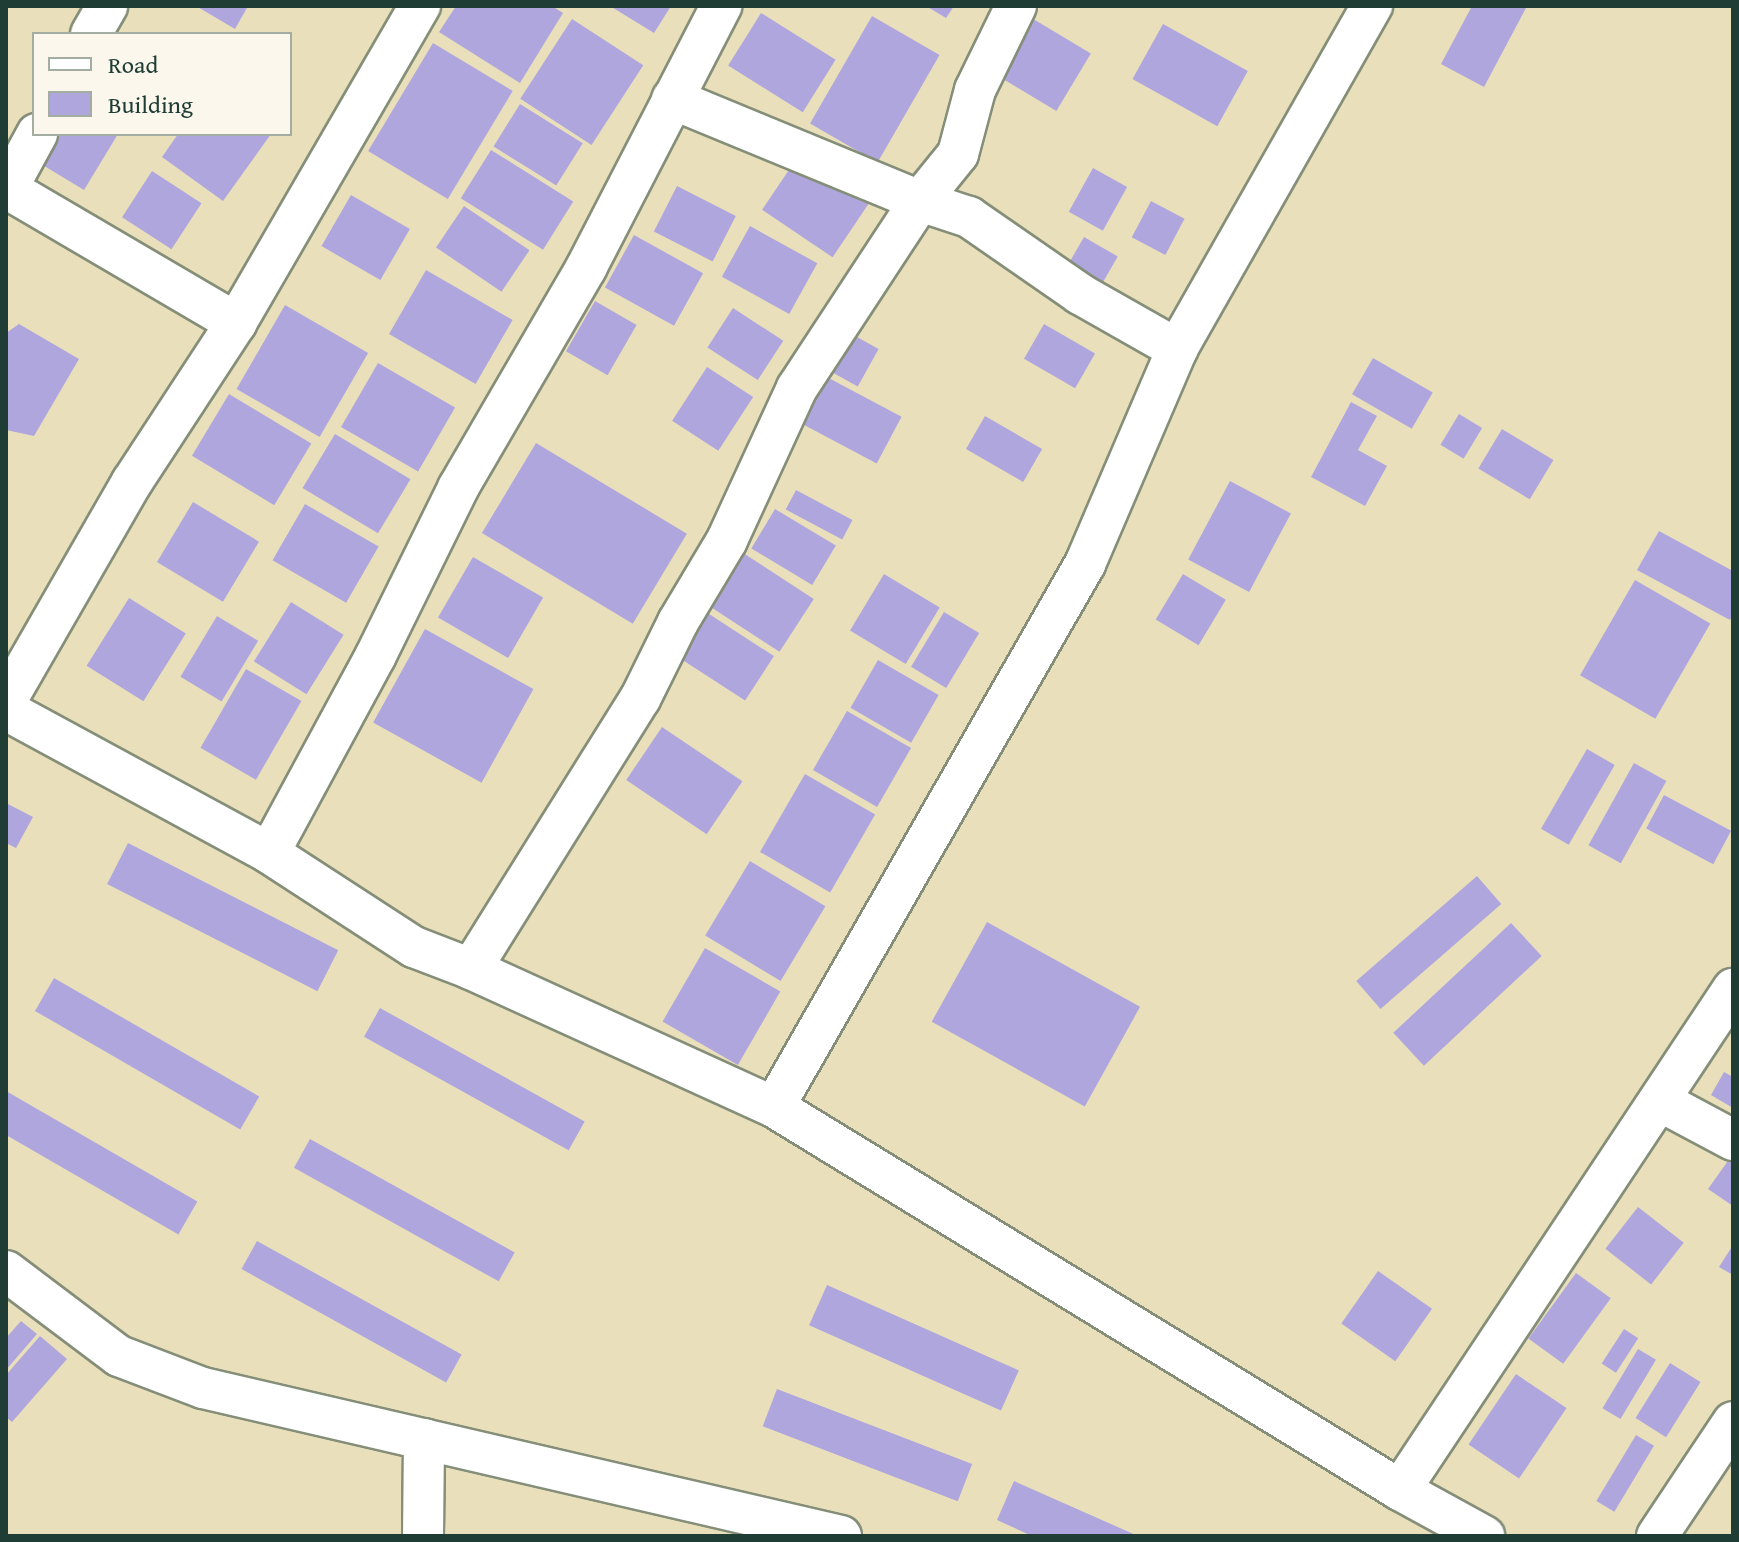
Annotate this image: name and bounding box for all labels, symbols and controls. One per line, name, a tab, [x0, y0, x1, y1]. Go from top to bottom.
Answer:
legend	[32, 32, 292, 136]
text: Road	[108, 47, 158, 82]
text: Building	[108, 87, 193, 122]

